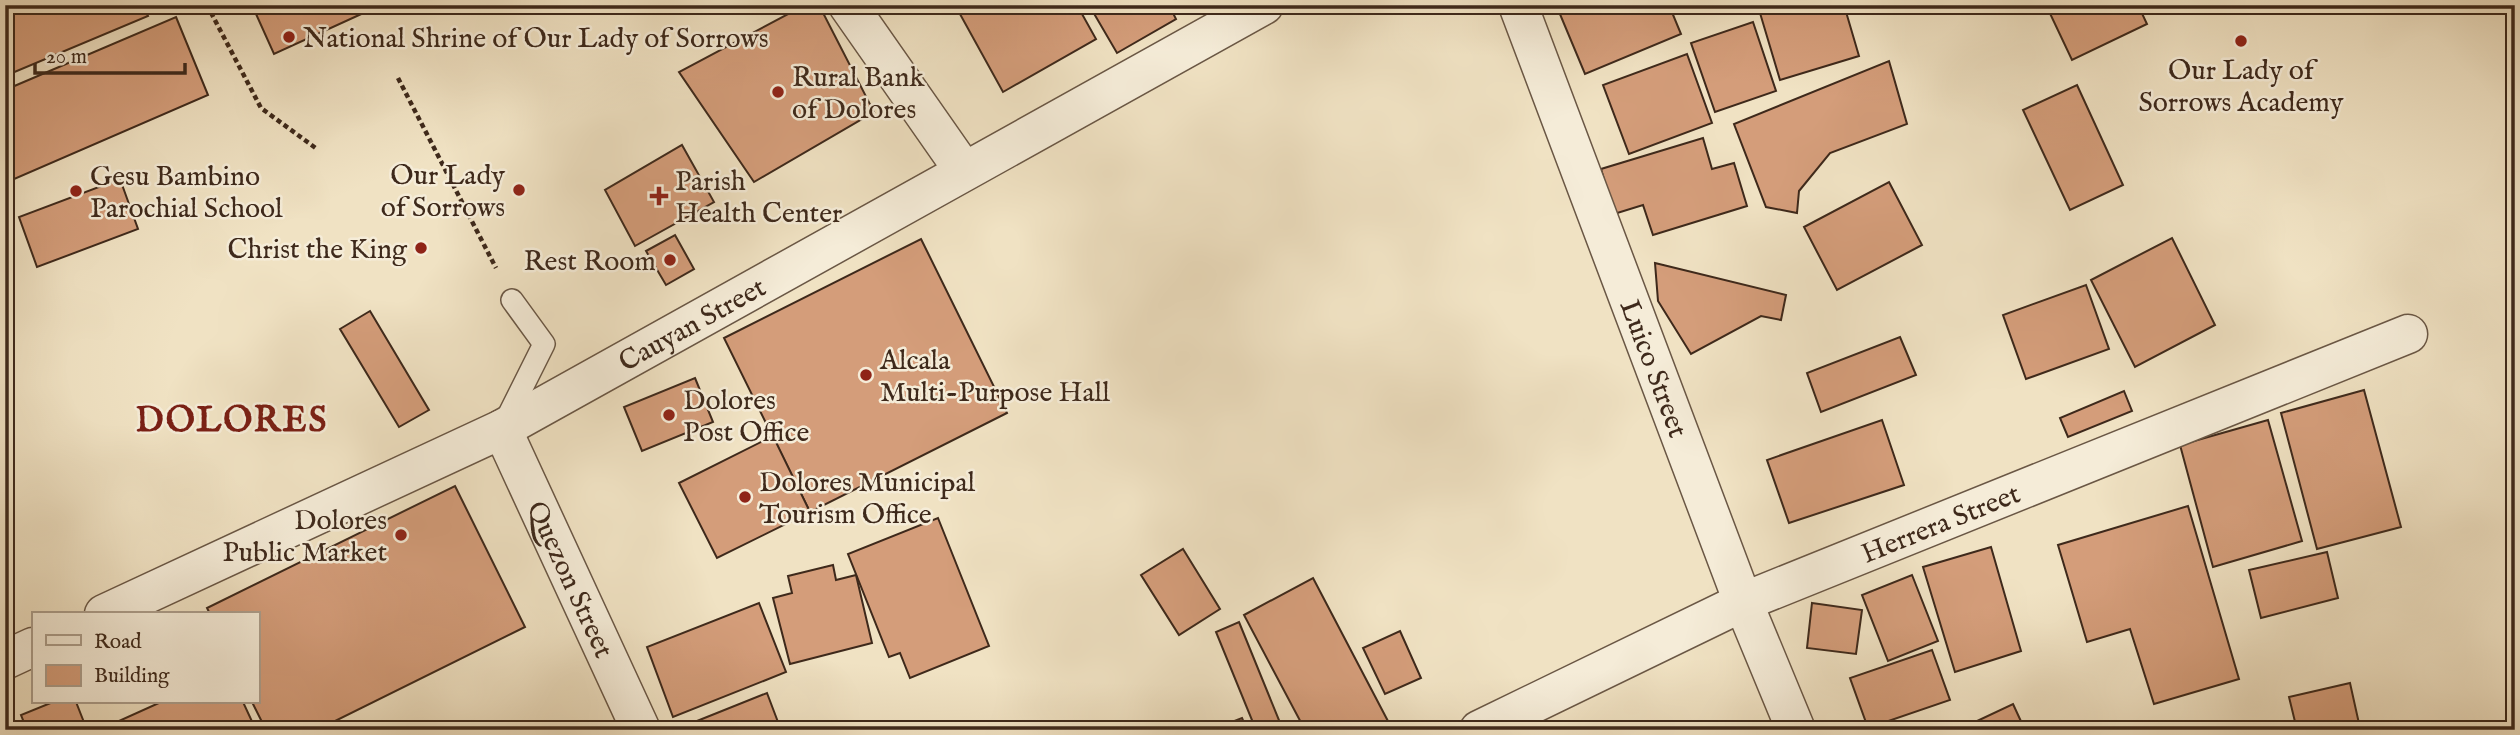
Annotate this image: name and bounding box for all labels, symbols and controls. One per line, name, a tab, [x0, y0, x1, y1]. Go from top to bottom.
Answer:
place label: National Shrine of Our Lady of Sorrows	[303, 22, 769, 57]
marker: National Shrine of Our Lady of Sorrows	[281, 29, 297, 45]
scale bar	[35, 32, 186, 76]
marker: Our Lady of Sorrows Academy	[2233, 33, 2249, 49]
text: 20 m	[46, 44, 87, 71]
place label: Our Lady of Sorrows Academy	[2138, 54, 2344, 121]
place label: Rural Bank of Dolores	[792, 61, 925, 128]
marker: Rural Bank of Dolores	[770, 84, 786, 100]
place label: Our Lady of Sorrows	[381, 159, 505, 226]
place label: Gesu Bambino Parochial School	[90, 160, 283, 227]
place label: Parish Health Center	[675, 165, 842, 232]
marker: Our Lady of Sorrows	[511, 182, 527, 198]
marker: Gesu Bambino Parochial School	[68, 183, 84, 199]
marker: Parish Health Center	[649, 186, 669, 206]
place label: Christ the King	[228, 233, 408, 268]
marker: Christ the King	[413, 240, 429, 256]
place label: Rest Room	[523, 245, 656, 280]
marker: Rest Room	[662, 252, 678, 268]
street label: Cauyan Street	[613, 271, 773, 381]
street label: Luico Street	[1611, 295, 1695, 443]
place label: Alcala Multi-Purpose Hall	[879, 344, 1110, 411]
marker: Alcala Multi-Purpose Hall	[858, 367, 874, 383]
place label: Dolores Post Office	[683, 384, 809, 451]
district label: DOLORES	[136, 399, 328, 444]
marker: Dolores Post Office	[661, 407, 677, 423]
place label: Dolores Municipal Tourism Office	[759, 466, 976, 533]
street label: Herrera Street	[1857, 477, 2026, 572]
marker: Dolores Municipal Tourism Office	[737, 489, 753, 505]
street label: Quezon Street	[518, 496, 620, 664]
place label: Dolores Public Market	[222, 504, 387, 571]
marker: Dolores Public Market	[393, 527, 409, 543]
legend	[32, 612, 259, 704]
text: Road	[94, 629, 142, 656]
text: Building	[94, 663, 170, 690]

